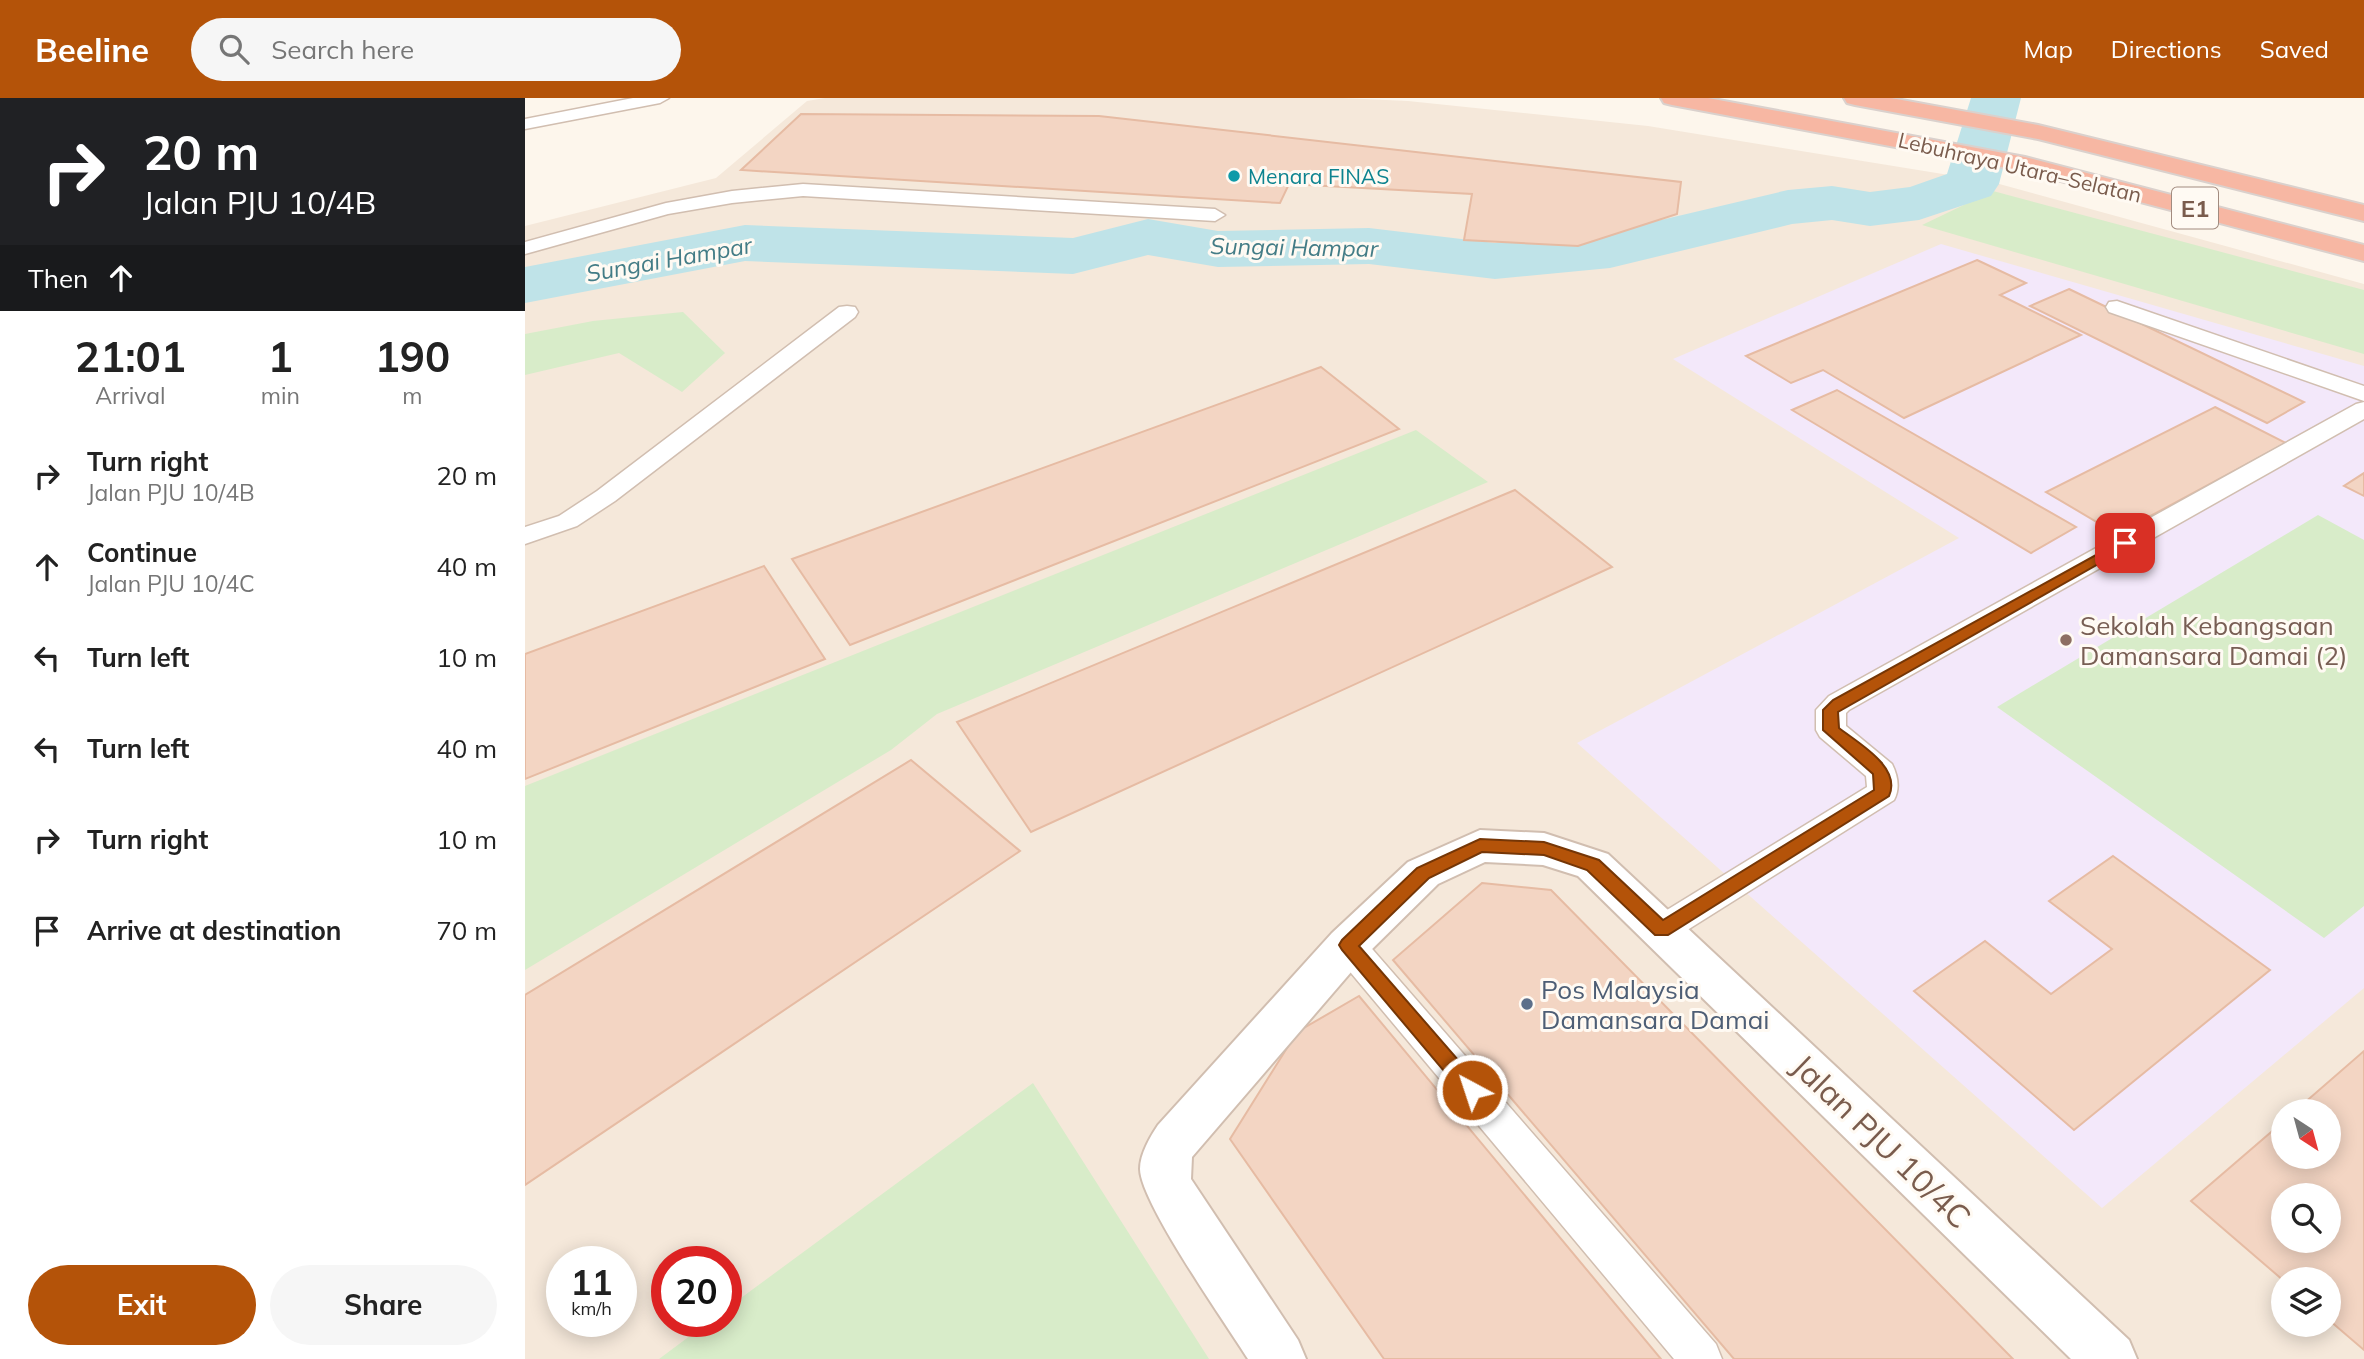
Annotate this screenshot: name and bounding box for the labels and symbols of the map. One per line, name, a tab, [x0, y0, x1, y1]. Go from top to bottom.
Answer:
street label: Lebuhraya Utara–Selatan	[1896, 126, 2144, 208]
place label: Menara FINAS	[1248, 163, 1389, 189]
marker: Menara FINAS	[1226, 168, 1242, 184]
road number: E1	[2172, 188, 2218, 228]
water label: Sungai Hampar	[584, 230, 756, 288]
water label: Sungai Hampar	[1210, 231, 1380, 263]
pin	[2095, 513, 2155, 573]
place label: Sekolah Kebangsaan Damansara Damai (2)	[2080, 609, 2347, 672]
marker: Sekolah Kebangsaan Damansara Damai (2)	[2058, 632, 2074, 648]
place label: Pos Malaysia Damansara Damai	[1541, 973, 1770, 1036]
marker: Pos Malaysia Damansara Damai	[1519, 996, 1535, 1012]
street label: Jalan PJU 10/4C	[1784, 1046, 1980, 1236]
position arrow	[1435, 1053, 1509, 1127]
north arrow	[2271, 1099, 2341, 1169]
speed limit sign: 20	[651, 1246, 742, 1337]

